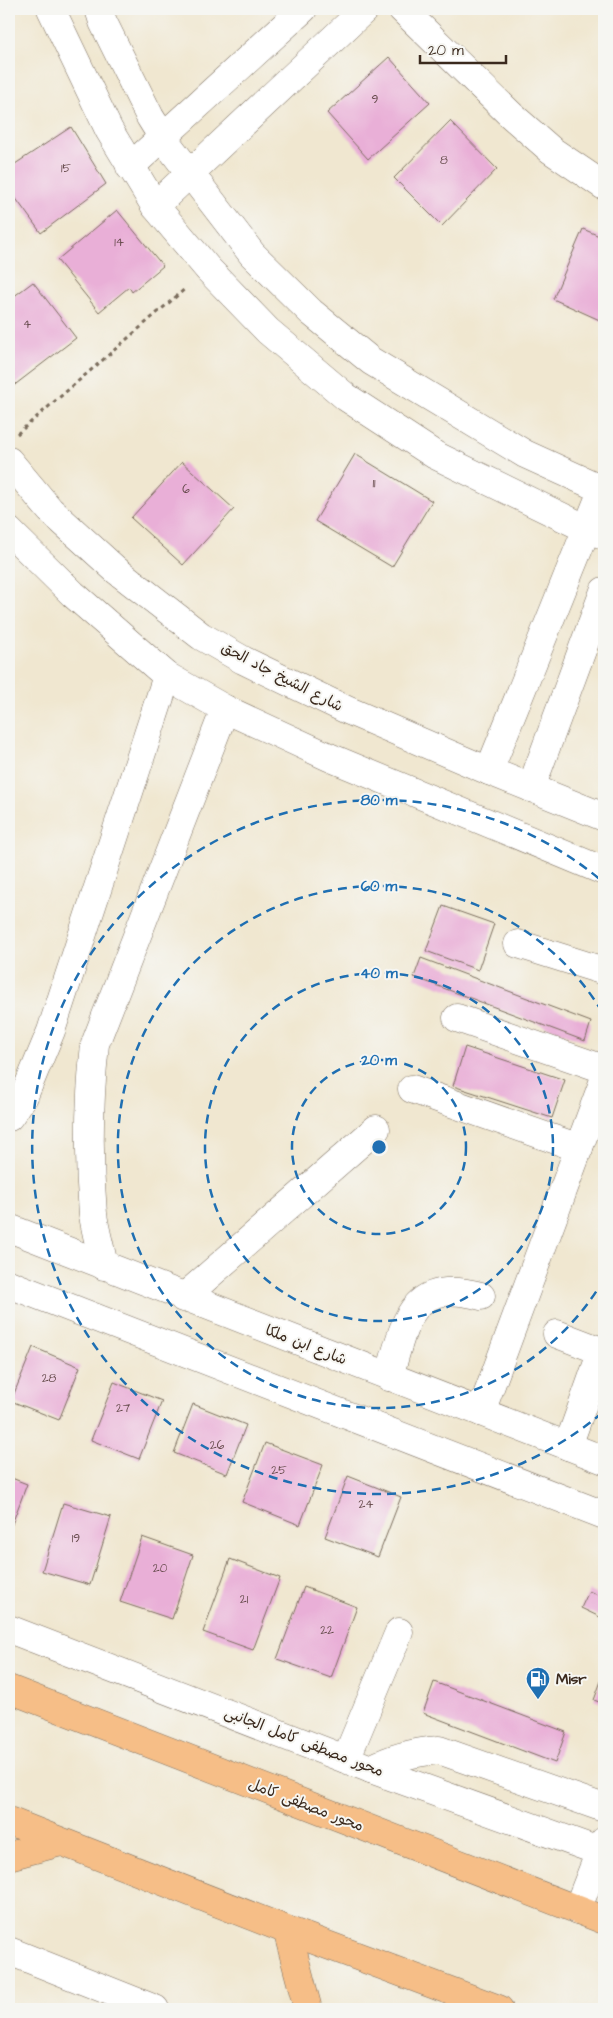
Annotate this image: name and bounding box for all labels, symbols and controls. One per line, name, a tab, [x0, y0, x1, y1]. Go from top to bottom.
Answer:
scale bar	[420, 32, 507, 64]
text: 20 m	[428, 40, 464, 61]
house number: 9	[372, 91, 379, 108]
house number: 8	[440, 152, 448, 169]
house number: 15	[61, 160, 72, 177]
house number: 14	[114, 234, 124, 251]
house number: 4	[23, 316, 31, 333]
house number: 11	[372, 475, 376, 492]
house number: 6	[182, 481, 190, 498]
street label: شارع الشيخ جاد الحق	[218, 637, 346, 717]
text: 80 m	[361, 790, 398, 811]
text: 60 m	[361, 876, 398, 897]
text: 40 m	[360, 963, 398, 984]
text: 20 m	[360, 1050, 397, 1071]
centre of rings	[370, 1138, 388, 1156]
street label: شارع ابن ملكا	[262, 1320, 350, 1370]
house number: 28	[42, 1370, 57, 1387]
house number: 27	[116, 1400, 131, 1417]
house number: 26	[210, 1437, 225, 1454]
house number: 25	[271, 1462, 287, 1479]
house number: 24	[358, 1496, 374, 1513]
house number: 19	[72, 1530, 80, 1547]
house number: 20	[153, 1560, 168, 1577]
house number: 21	[240, 1591, 249, 1608]
house number: 22	[320, 1622, 334, 1639]
fuel station icon: Misr	[525, 1666, 551, 1700]
place label: Misr	[556, 1669, 587, 1690]
street label: محور مصطفى كامل الجانبى	[221, 1702, 387, 1782]
street label: محور مصطفى كامل	[245, 1773, 367, 1837]

